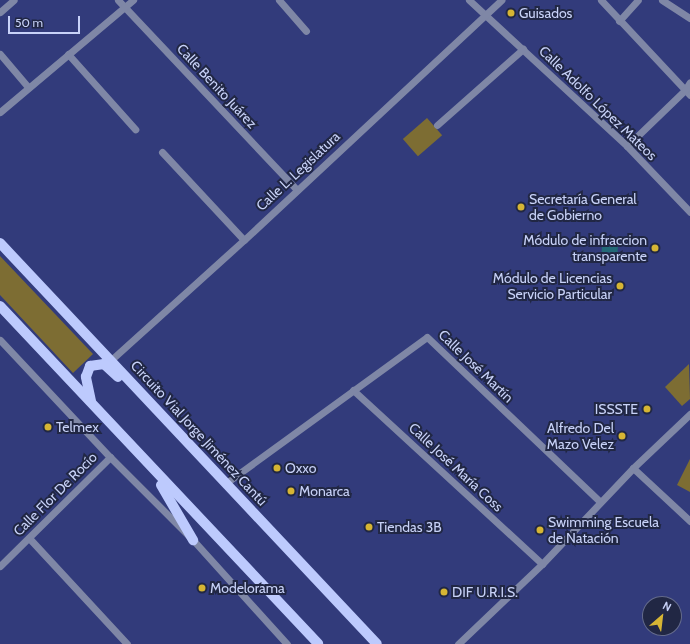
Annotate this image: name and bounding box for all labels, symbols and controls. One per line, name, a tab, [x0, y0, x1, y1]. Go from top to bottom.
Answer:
place label: Guisados	[519, 5, 572, 21]
scale bar	[10, 8, 82, 34]
marker: Guisados	[506, 8, 516, 18]
text: 50 m	[15, 15, 43, 30]
street label: Calle Benito Juárez	[174, 40, 260, 132]
street label: Calle Adolfo López Mateos	[536, 42, 660, 164]
street label: Calle L. Legislatura	[253, 128, 343, 214]
place label: Secretaría General de Gobierno	[529, 191, 637, 224]
marker: Secretaría General de Gobierno	[516, 202, 526, 212]
place label: Módulo de infraccion transparente	[523, 232, 647, 264]
marker: Módulo de infraccion transparente	[650, 243, 660, 253]
place label: Módulo de Licencias Servicio Particular	[493, 270, 612, 302]
marker: Módulo de Licencias Servicio Particular	[615, 281, 625, 291]
street label: Calle José Martín	[435, 326, 517, 406]
street label: Circuito Vial Jorge Jiménez Cantú	[127, 357, 271, 509]
place label: ISSSTE	[595, 401, 638, 417]
marker: ISSSTE	[641, 403, 653, 415]
place label: Telmex	[56, 419, 99, 435]
street label: Calle José María Coss	[406, 419, 506, 515]
place label: Alfredo Del Mazo Velez	[547, 420, 614, 452]
marker: Telmex	[43, 422, 53, 432]
marker: Alfredo Del Mazo Velez	[617, 431, 627, 441]
street label: Calle Flor De Rocío	[10, 449, 100, 539]
place label: Oxxo	[285, 460, 316, 476]
marker: Oxxo	[272, 463, 282, 473]
place label: Monarca	[299, 483, 350, 499]
marker: Monarca	[286, 486, 296, 496]
place label: Swimming Escuela de Natación	[548, 514, 659, 546]
place label: Tiendas 3B	[377, 519, 442, 535]
marker: Tiendas 3B	[364, 522, 374, 532]
marker: Swimming Escuela de Natación	[535, 525, 545, 535]
place label: Modelorama	[210, 580, 285, 596]
marker: Modelorama	[197, 583, 207, 593]
place label: DIF U.R.I.S.	[452, 584, 518, 600]
marker: DIF U.R.I.S.	[439, 587, 449, 597]
north arrow	[642, 596, 682, 636]
text: N	[660, 598, 674, 614]

